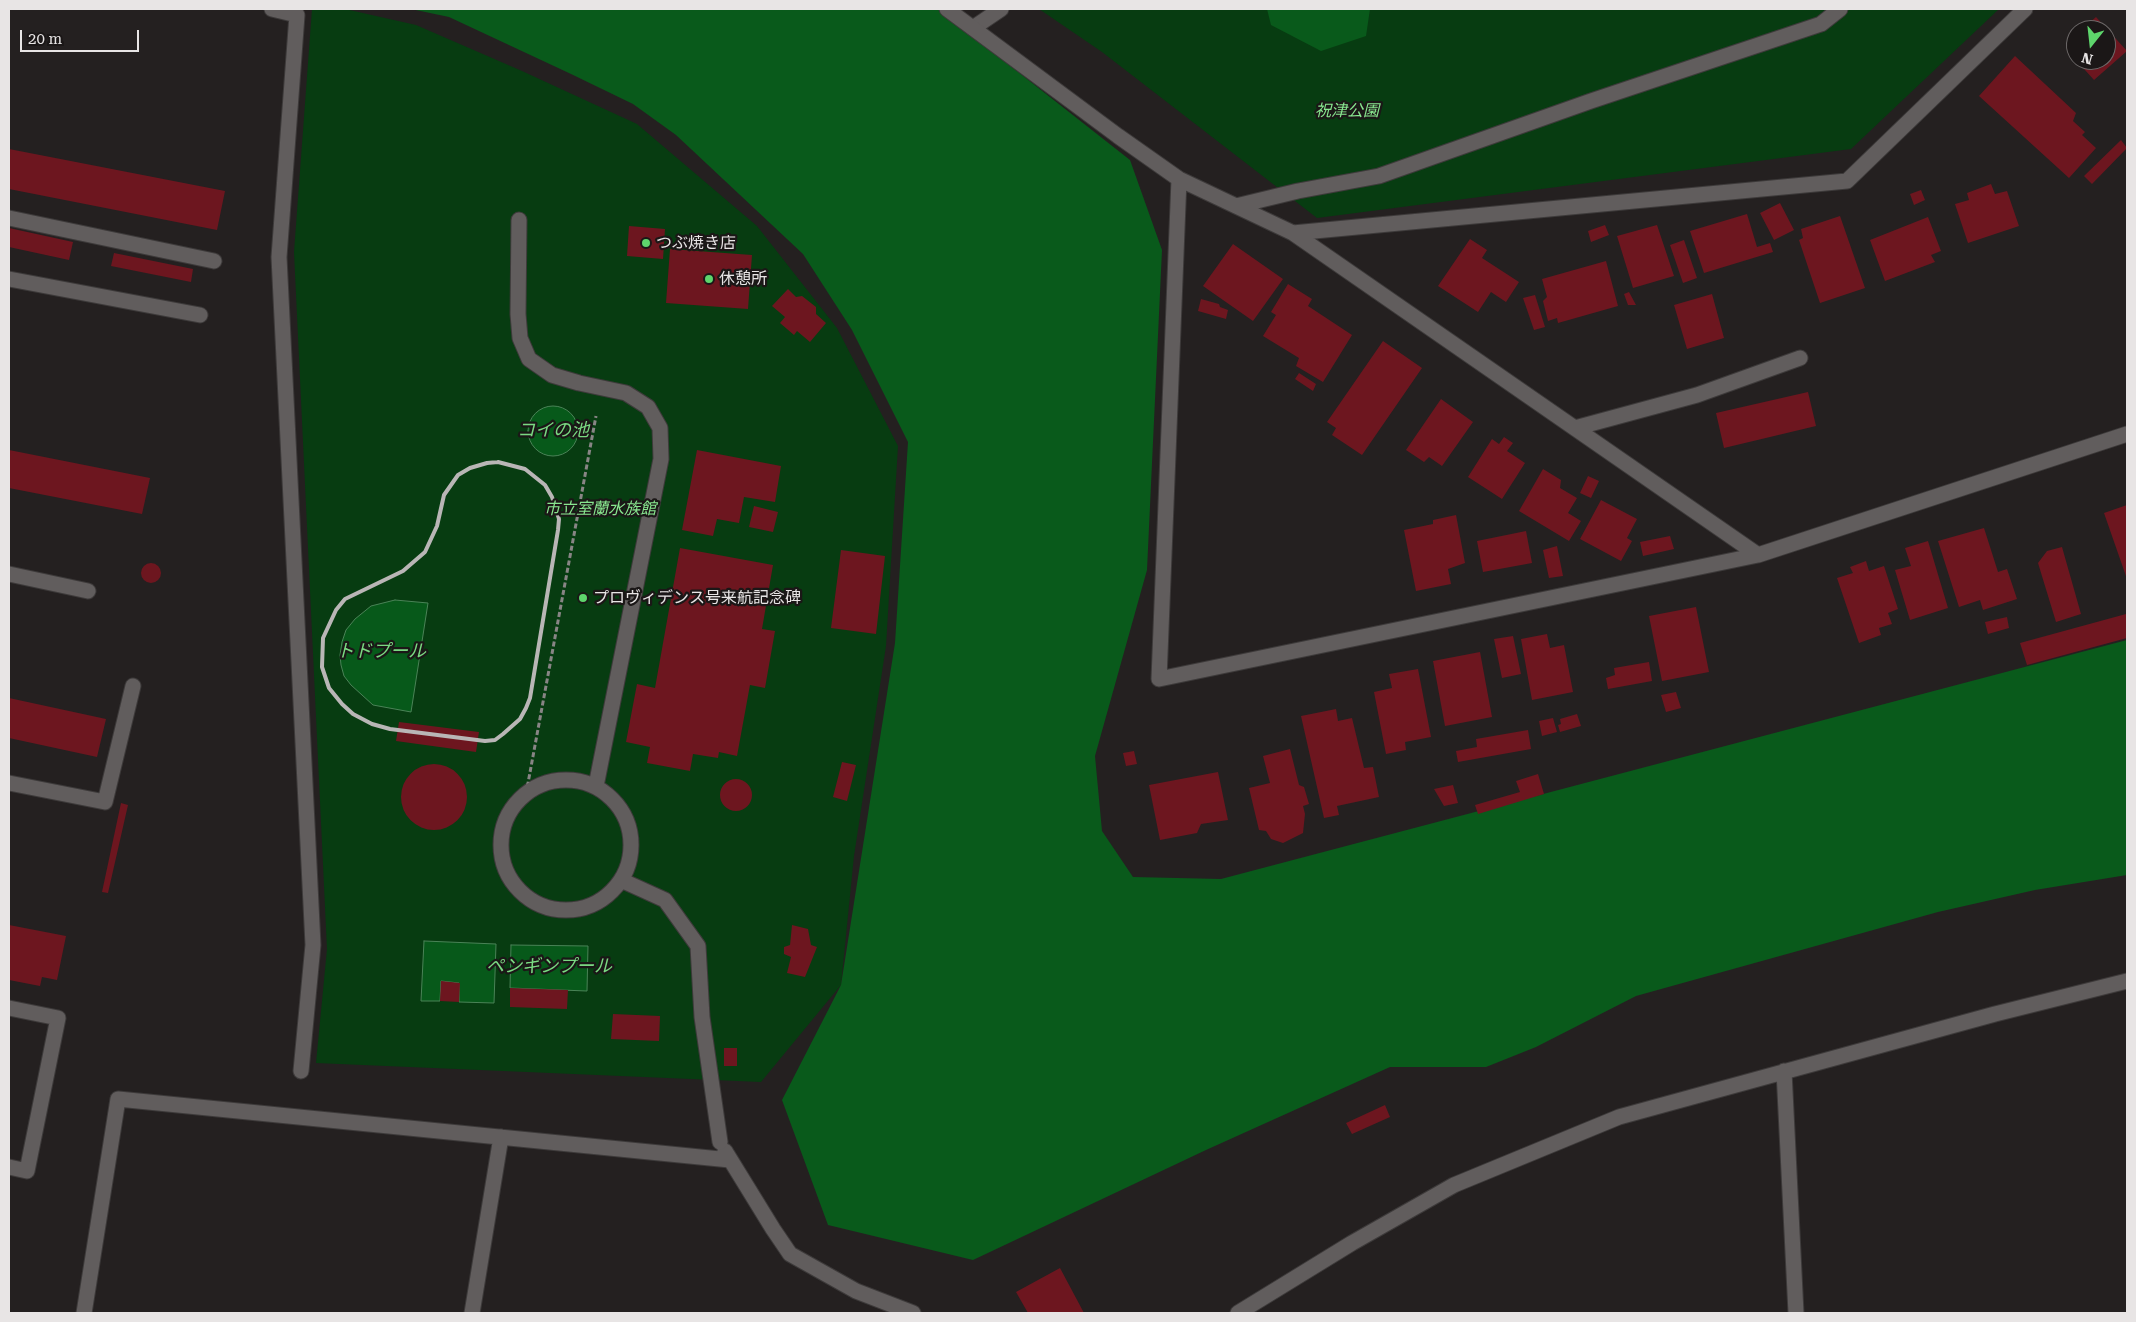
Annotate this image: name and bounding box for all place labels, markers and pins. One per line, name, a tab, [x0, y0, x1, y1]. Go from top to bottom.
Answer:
place label: つぶ焼き店	[656, 233, 736, 253]
marker: つぶ焼き店	[640, 237, 652, 249]
place label: 休憩所	[719, 269, 767, 289]
marker: 休憩所	[703, 273, 715, 285]
place label: プロヴィデンス号来航記念碑	[593, 588, 801, 608]
marker: プロヴィデンス号来航記念碑	[577, 592, 589, 604]

